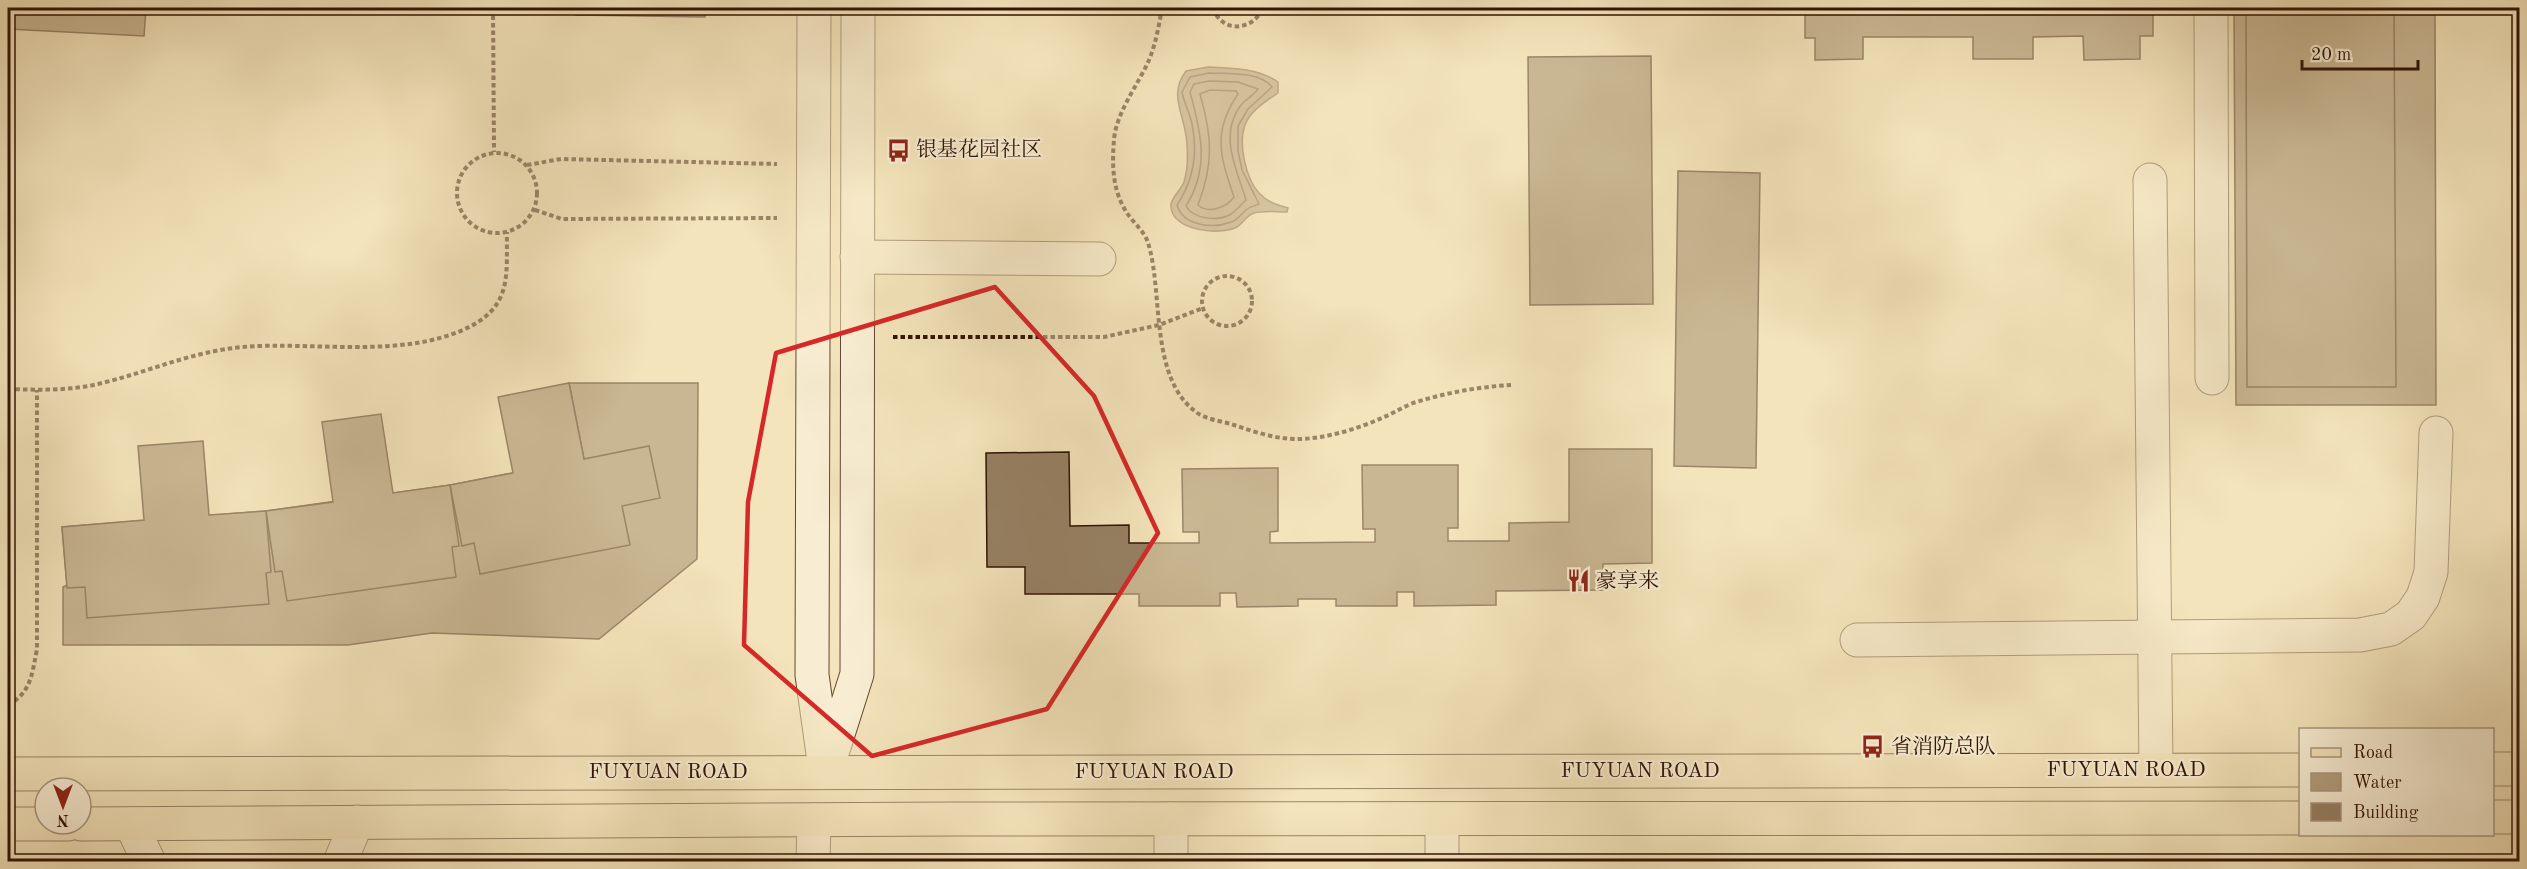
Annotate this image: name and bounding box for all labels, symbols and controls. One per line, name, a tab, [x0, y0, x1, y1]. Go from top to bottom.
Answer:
scale bar	[2302, 33, 2418, 71]
text: 20 m	[2311, 46, 2351, 64]
bus stop icon: 银基花园社区	[885, 137, 911, 163]
place label: 银基花园社区	[916, 138, 1042, 161]
restaurant icon: 豪享来	[1565, 568, 1591, 594]
place label: 豪享来	[1596, 569, 1659, 592]
legend	[2299, 728, 2494, 836]
bus stop icon: 省消防总队	[1860, 734, 1886, 760]
place label: 省消防总队	[1891, 735, 1996, 758]
text: Road	[2353, 744, 2393, 762]
street label: FUYUAN ROAD	[2046, 760, 2206, 781]
street label: FUYUAN ROAD	[1560, 761, 1720, 782]
street label: FUYUAN ROAD	[588, 762, 748, 783]
street label: FUYUAN ROAD	[1074, 762, 1234, 783]
text: Water	[2353, 774, 2402, 792]
north arrow	[33, 776, 93, 836]
text: Building	[2353, 804, 2419, 822]
text: N	[56, 811, 69, 827]

